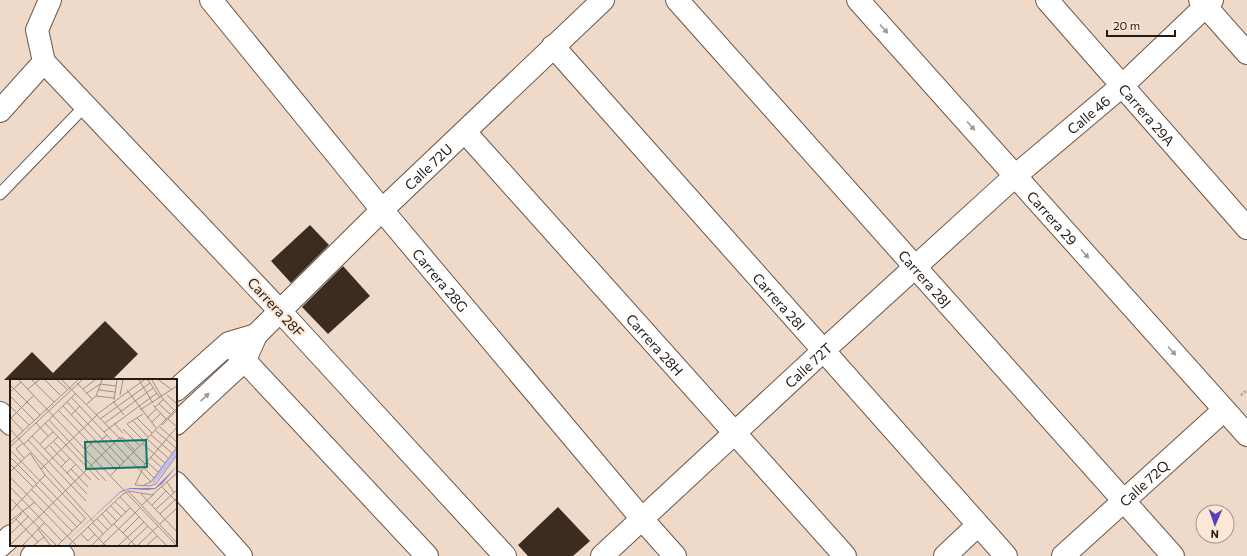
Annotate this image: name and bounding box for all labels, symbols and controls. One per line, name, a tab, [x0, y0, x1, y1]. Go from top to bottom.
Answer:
scale bar	[1107, 12, 1175, 38]
text: 20 m	[1113, 18, 1140, 32]
one-way arrow	[880, 24, 889, 34]
street label: Carrera 29A	[1116, 80, 1179, 149]
street label: Calle 46	[1063, 91, 1113, 137]
one-way arrow	[966, 121, 975, 131]
street label: Calle 72U	[401, 140, 455, 193]
street label: Carrera 29	[1024, 187, 1081, 248]
street label: Carrera 28G	[409, 245, 472, 315]
street label: Carrera 28J	[895, 246, 955, 311]
one-way arrow	[1081, 249, 1090, 260]
street label: Carrera 28I	[750, 269, 809, 333]
street label: Carrera 28F	[244, 274, 308, 340]
street label: Carrera 28H	[623, 310, 687, 379]
street label: Calle 72T	[781, 339, 835, 391]
one-way arrow	[1167, 347, 1176, 356]
inset map	[10, 379, 177, 546]
one-way arrow	[200, 392, 210, 402]
street label: Calle 72Q	[1116, 456, 1172, 509]
north arrow	[1195, 504, 1235, 544]
text: N	[1210, 528, 1219, 541]

